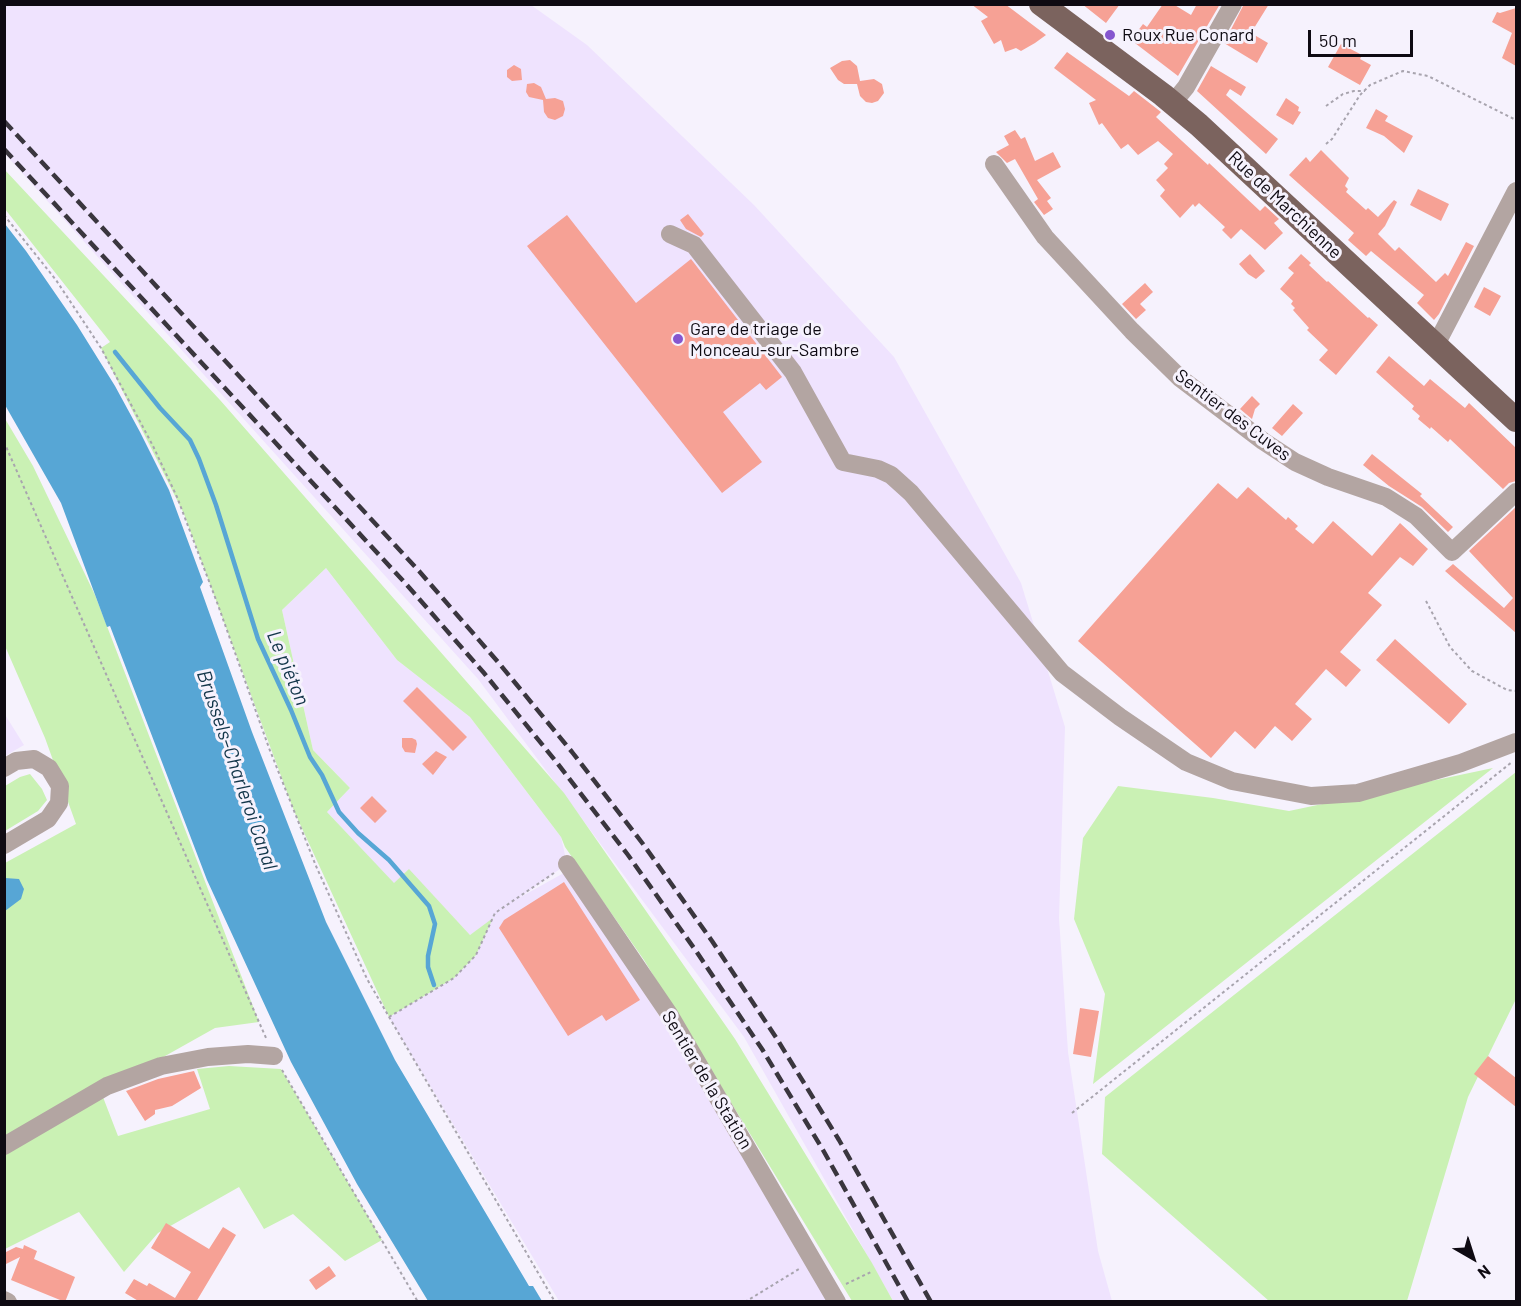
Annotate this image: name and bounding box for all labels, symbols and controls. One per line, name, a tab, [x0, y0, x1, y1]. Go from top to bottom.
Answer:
scale bar	[1311, 18, 1416, 56]
place label: Roux Rue Conard	[1122, 24, 1254, 46]
marker: Roux Rue Conard	[1103, 28, 1117, 42]
text: 50 m	[1319, 29, 1357, 51]
street label: Rue de Marchienne	[1224, 147, 1346, 263]
place label: Gare de triage de Monceau-sur-Sambre	[690, 318, 859, 360]
marker: Gare de triage de Monceau-sur-Sambre	[671, 332, 685, 346]
street label: Sentier des Cuves	[1171, 365, 1295, 465]
water label: Le piéton	[262, 627, 314, 709]
water label: Brussels–Charleroi Canal	[192, 667, 282, 873]
street label: Sentier de la Station	[657, 1007, 757, 1153]
north arrow	[1443, 1228, 1503, 1288]
text: N	[1475, 1262, 1495, 1283]

